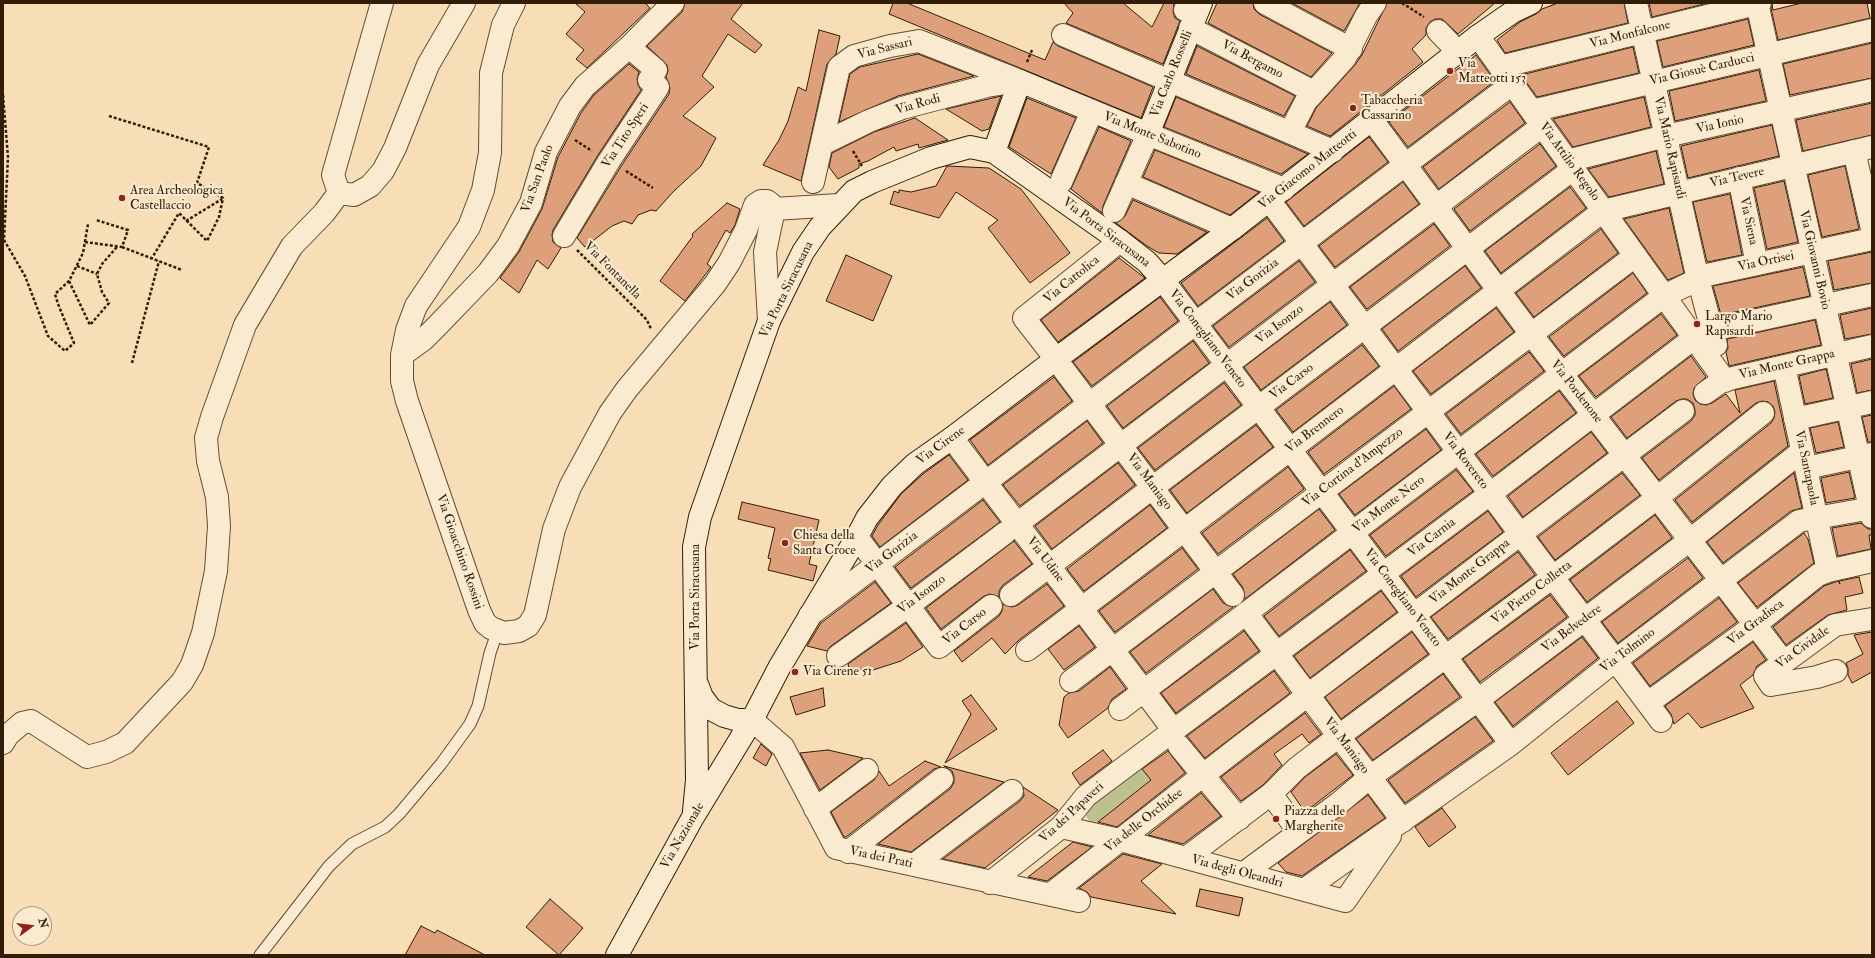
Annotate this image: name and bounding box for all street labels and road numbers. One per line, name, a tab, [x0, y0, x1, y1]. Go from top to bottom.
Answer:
street label: Via Monfalcone	[1588, 17, 1672, 53]
street label: Via Carlo Rosselli	[1147, 28, 1197, 120]
street label: Via Sassari	[856, 35, 914, 63]
street label: Via Bergamo	[1219, 37, 1285, 83]
street label: Via Giosuè Carducci	[1648, 50, 1756, 90]
street label: Via Rodi	[894, 91, 942, 119]
street label: Via Mario Rapisardi	[1650, 95, 1688, 201]
street label: Via Tito Speri	[599, 101, 653, 171]
street label: Via Monte Sabotino	[1101, 109, 1203, 163]
street label: Via Ionio	[1695, 112, 1745, 138]
street label: Via Attilio Regolo	[1535, 120, 1603, 204]
street label: Via Giacomo Matteotti	[1256, 127, 1360, 213]
street label: Via San Paolo	[519, 143, 557, 215]
street label: Via Tevere	[1708, 164, 1766, 192]
street label: Via Porta Siracusana	[1059, 195, 1153, 271]
street label: Via Siena	[1735, 196, 1761, 246]
street label: Via Giovanni Bovio	[1795, 209, 1833, 311]
street label: Via Fontanella	[580, 239, 644, 303]
street label: Via Porta Siracusana	[757, 239, 817, 341]
street label: Via Ortisei	[1736, 248, 1796, 276]
street label: Via Cattolica	[1041, 253, 1103, 307]
street label: Via Gorizia	[1224, 255, 1282, 305]
street label: Via Conegliano Veneto	[1165, 287, 1249, 391]
street label: Via Isonzo	[1253, 302, 1307, 348]
street label: Via Monte Grappa	[1738, 346, 1836, 384]
street label: Via Pordenone	[1547, 357, 1605, 427]
street label: Via Carso	[1267, 360, 1317, 404]
street label: Via Brennero	[1283, 403, 1347, 457]
street label: Via Cirene	[914, 423, 968, 469]
street label: Via Cortina d'Ampezzo	[1300, 425, 1406, 511]
street label: Via Rovereto	[1438, 429, 1492, 493]
street label: Via Santapaola	[1790, 429, 1822, 507]
street label: Via Maniago	[1123, 451, 1175, 513]
street label: Via Monte Nero	[1350, 473, 1428, 537]
street label: Via Gioacchino Rossini	[432, 492, 486, 612]
street label: Via Carnia	[1405, 515, 1459, 561]
street label: Via Gorizia	[863, 528, 921, 578]
street label: Via Udine	[1023, 534, 1067, 586]
street label: Via Monte Grappa	[1427, 536, 1513, 608]
street label: Via Porta Siracusana	[688, 544, 704, 650]
street label: Via Conegliano Veneto	[1360, 546, 1444, 650]
street label: Via Pietro Colletta	[1489, 558, 1575, 628]
street label: Via Isonzo	[895, 572, 949, 618]
street label: Via Gradisca	[1725, 597, 1787, 649]
street label: Via Belvedere	[1539, 601, 1605, 657]
street label: Via Carso	[940, 605, 990, 649]
street label: Via Cividale	[1773, 623, 1833, 673]
street label: Via Tolmino	[1597, 625, 1659, 677]
street label: Via Maniago	[1320, 715, 1372, 777]
street label: Via dei Papaveri	[1037, 779, 1107, 847]
street label: Via delle Orchidee	[1102, 785, 1186, 857]
street label: Via Nazionale	[658, 800, 708, 872]
street label: Via dei Prati	[848, 844, 914, 872]
street label: Via degli Oleandri	[1189, 852, 1285, 892]

